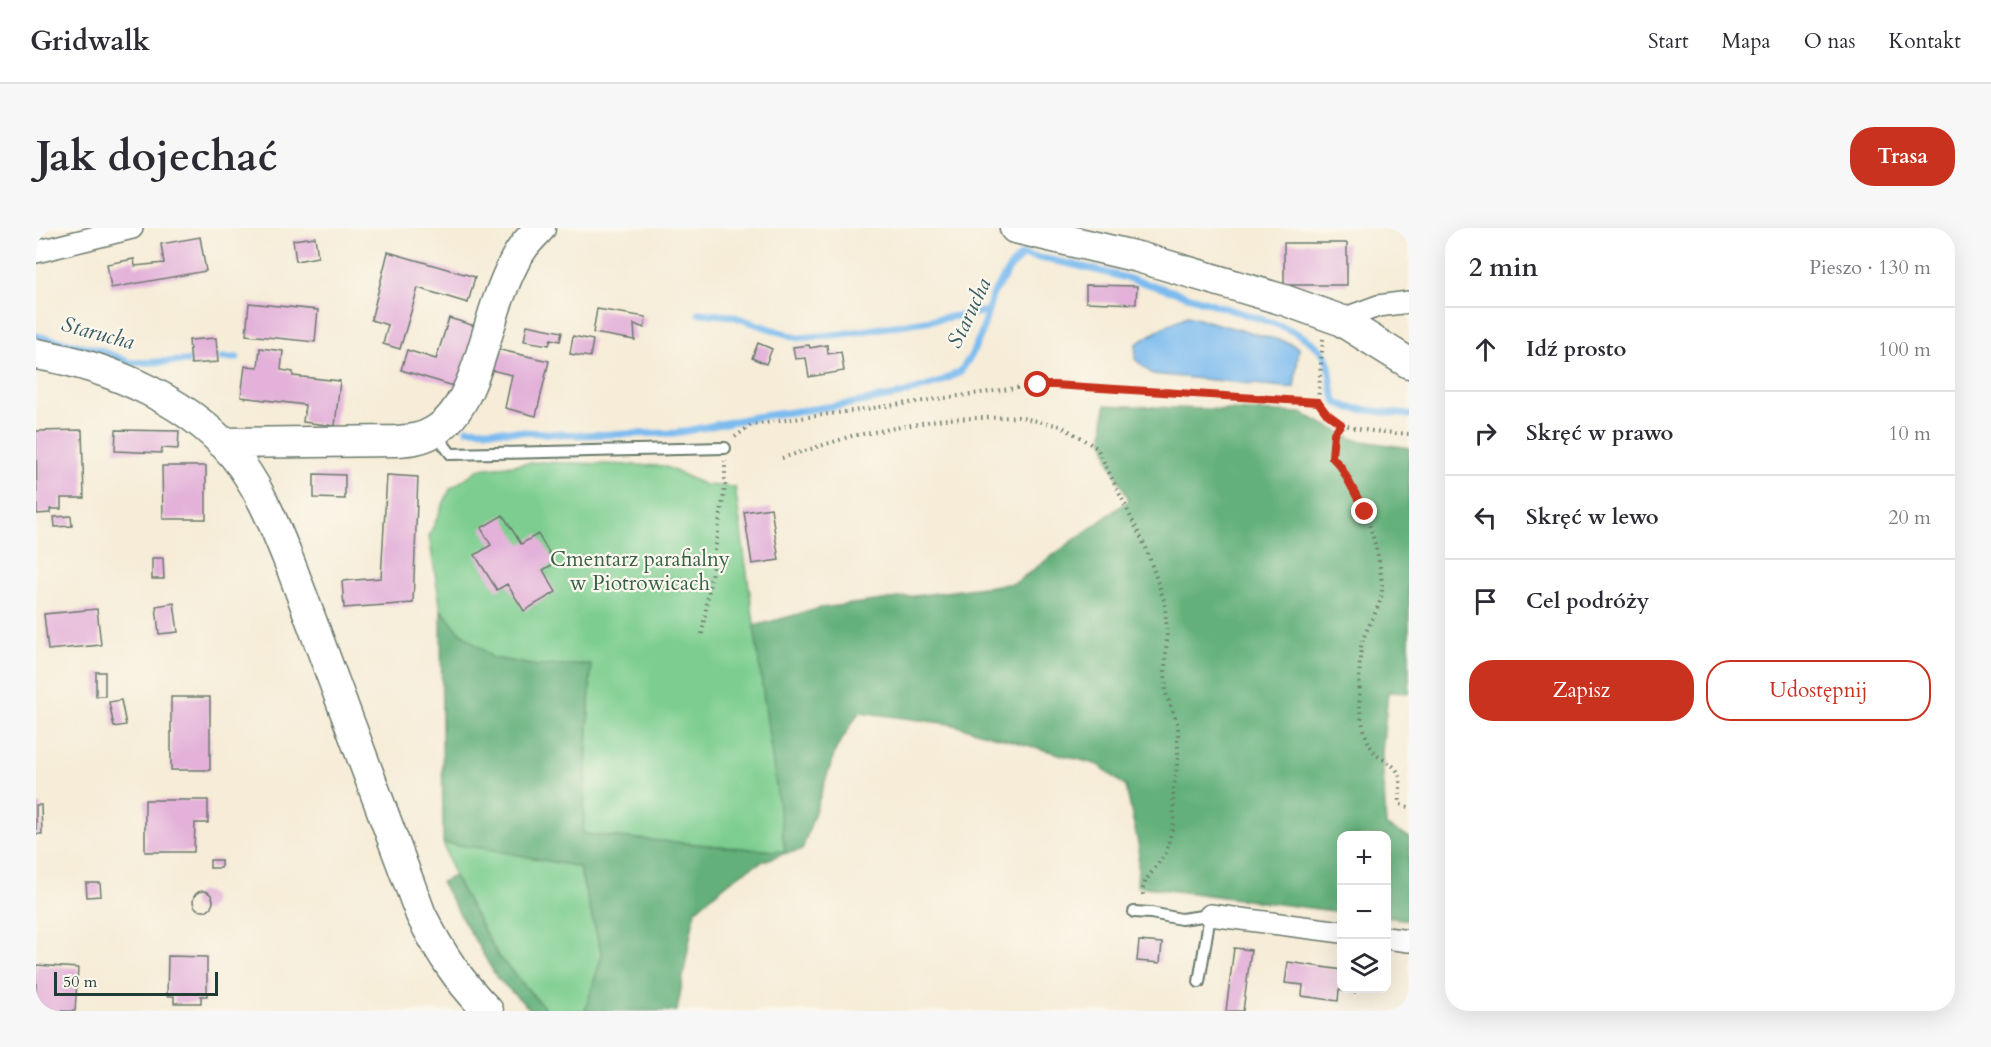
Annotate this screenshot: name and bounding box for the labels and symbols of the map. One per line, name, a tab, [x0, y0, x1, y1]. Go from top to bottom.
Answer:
water label: Starucha	[940, 273, 998, 353]
water label: Starucha	[58, 309, 138, 357]
route start	[1024, 371, 1050, 397]
route end	[1351, 498, 1377, 524]
park label: Cmentarz parafialny w Piotrowicach	[550, 545, 730, 598]
scale bar	[54, 969, 218, 996]

